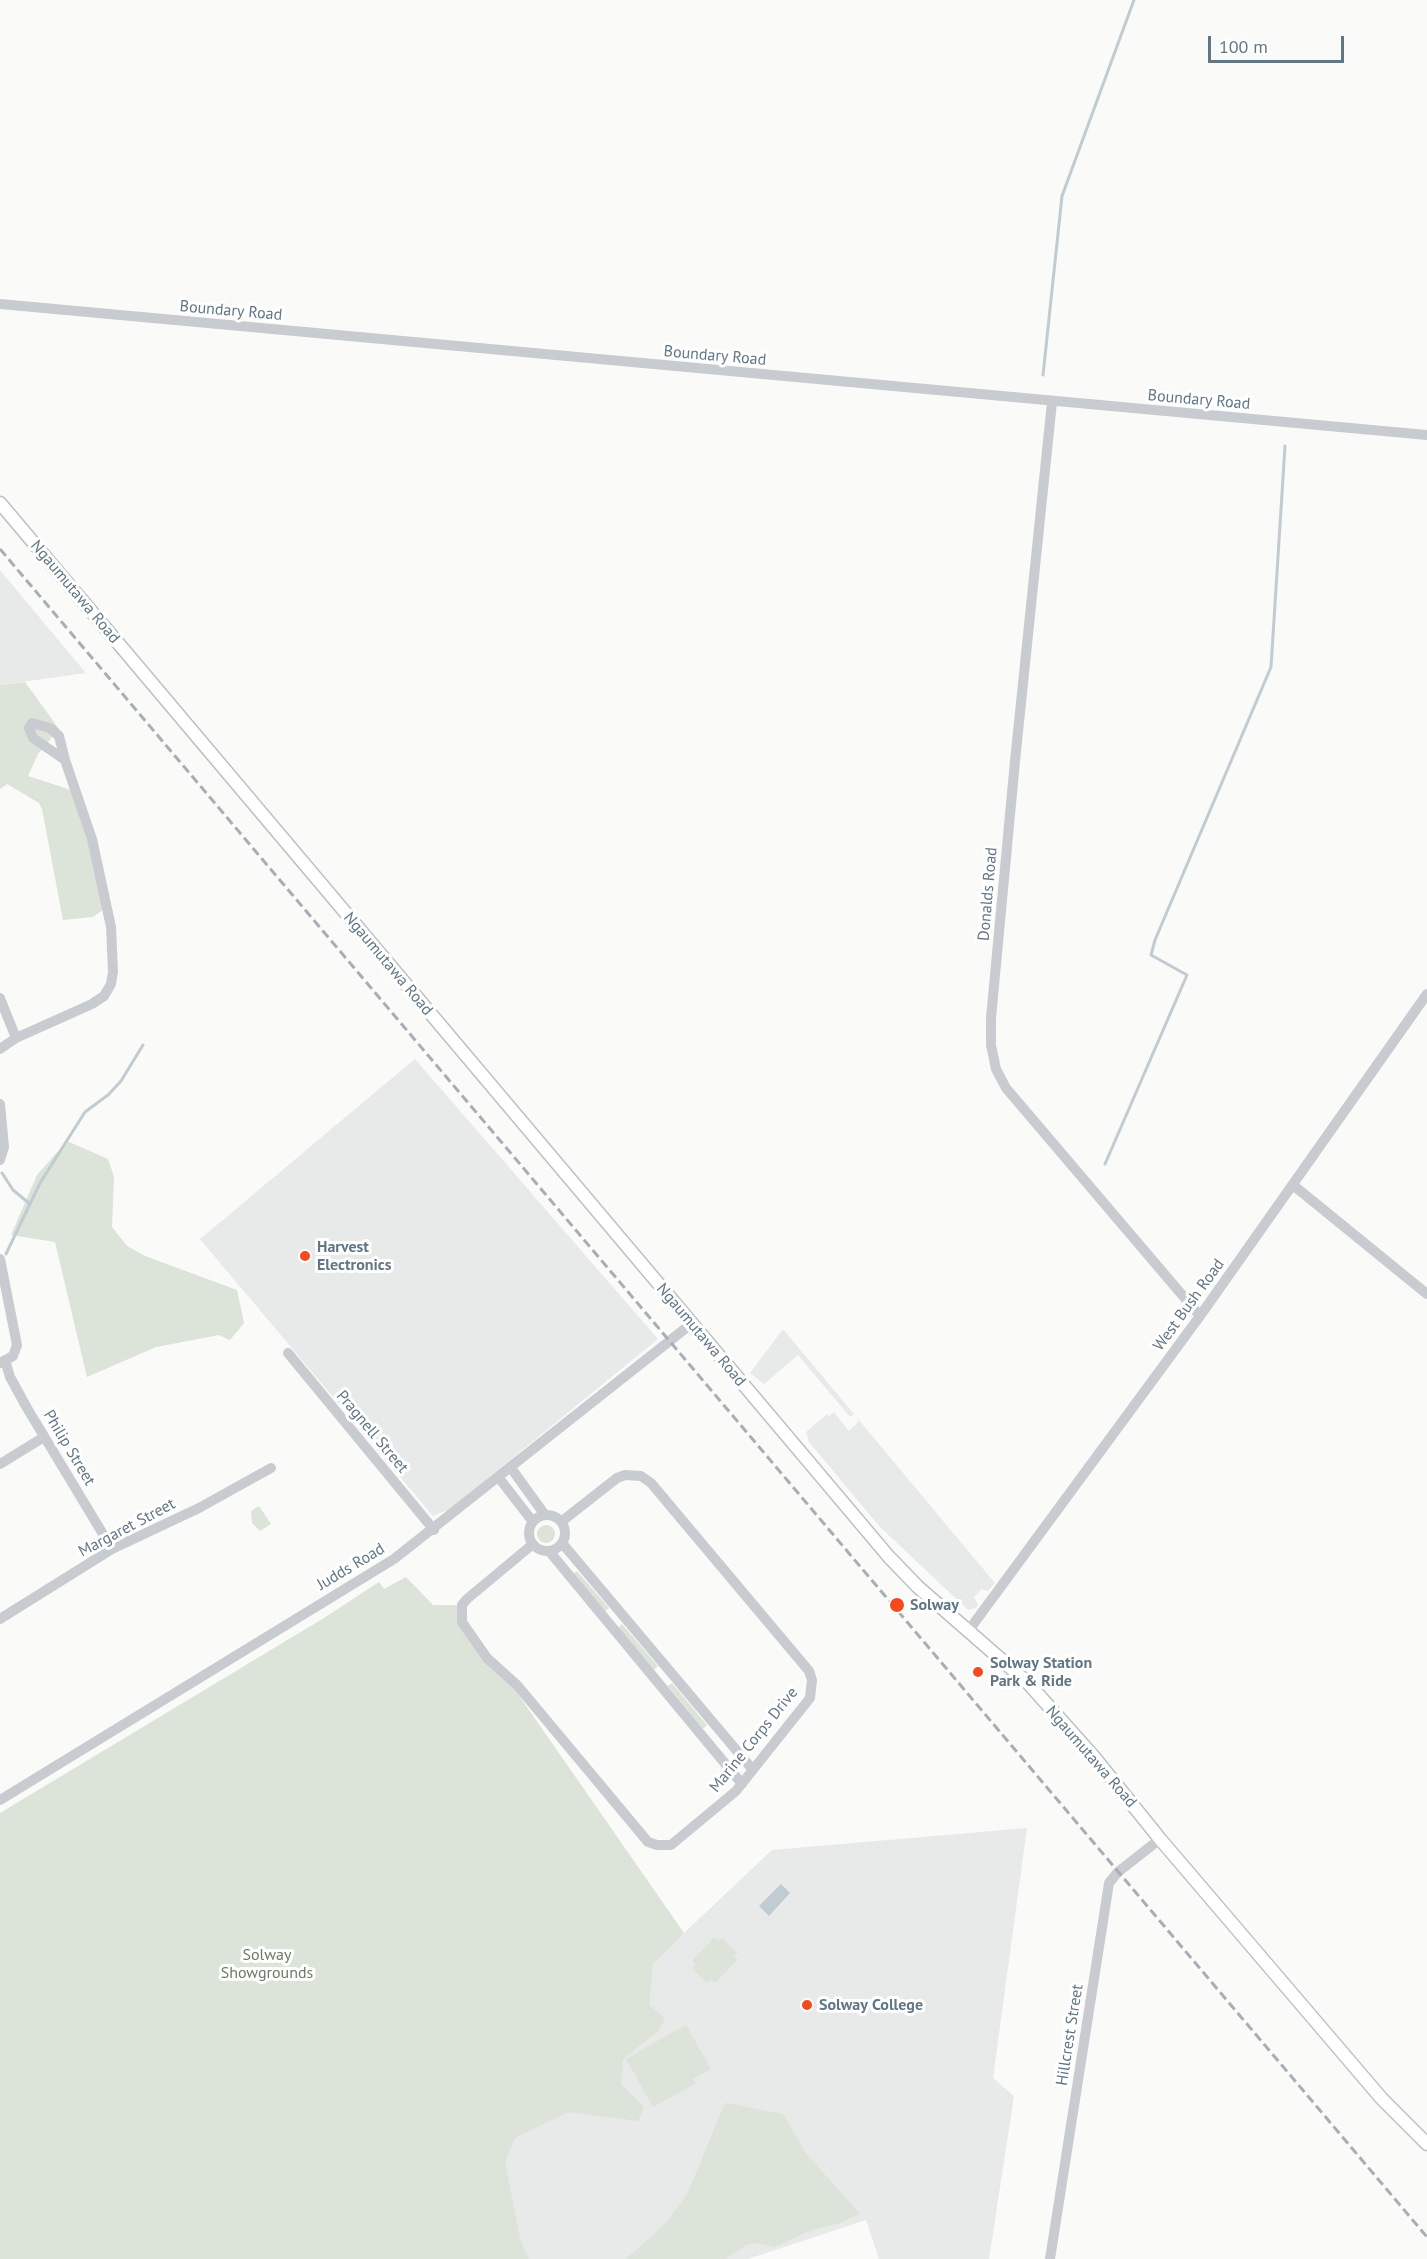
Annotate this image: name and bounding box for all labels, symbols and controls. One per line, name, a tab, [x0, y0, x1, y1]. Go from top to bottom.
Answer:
scale bar	[1211, 24, 1348, 62]
text: 100 m	[1219, 35, 1268, 58]
street label: Boundary Road	[179, 297, 283, 325]
street label: Boundary Road	[663, 342, 767, 370]
street label: Boundary Road	[1147, 386, 1251, 414]
street label: Ngaumutawa Road	[26, 537, 124, 647]
street label: Donalds Road	[974, 846, 1002, 942]
street label: Ngaumutawa Road	[339, 909, 437, 1019]
place label: Harvest Electronics	[317, 1237, 392, 1275]
marker: Harvest Electronics	[298, 1249, 312, 1263]
street label: West Bush Road	[1149, 1255, 1229, 1355]
street label: Ngaumutawa Road	[652, 1280, 750, 1390]
street label: Pragnell Street	[332, 1387, 412, 1477]
street label: Philip Street	[39, 1407, 99, 1489]
street label: Margaret Street	[75, 1494, 179, 1562]
street label: Judds Road	[314, 1539, 388, 1595]
place label: Solway	[910, 1595, 959, 1615]
marker: Solway	[888, 1596, 906, 1614]
place label: Solway Station Park & Ride	[990, 1653, 1092, 1691]
marker: Solway Station Park & Ride	[971, 1665, 985, 1679]
street label: Marine Corps Drive	[706, 1684, 802, 1796]
street label: Ngaumutawa Road	[1042, 1702, 1140, 1812]
park label: Solway Showgrounds	[221, 1945, 313, 1983]
street label: Hillcrest Street	[1053, 1983, 1087, 2087]
place label: Solway College	[819, 1995, 923, 2015]
marker: Solway College	[800, 1998, 814, 2012]

